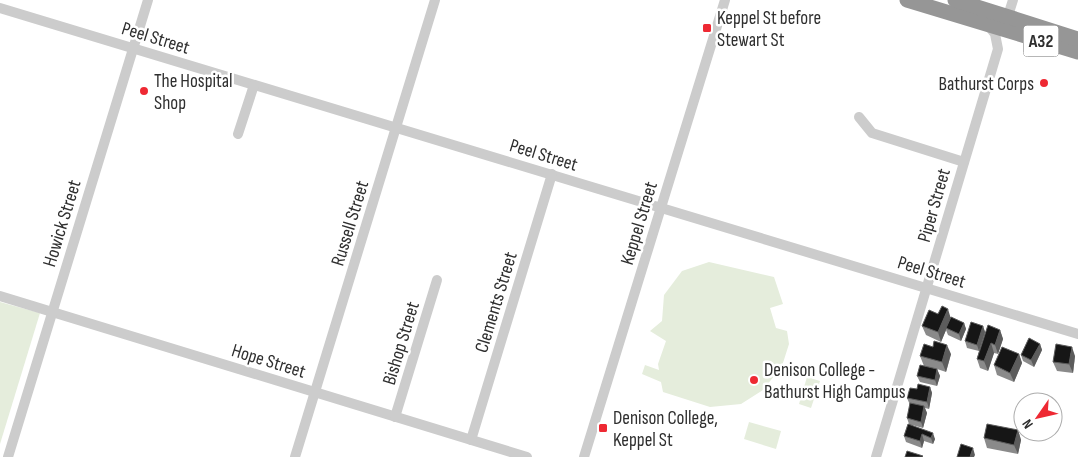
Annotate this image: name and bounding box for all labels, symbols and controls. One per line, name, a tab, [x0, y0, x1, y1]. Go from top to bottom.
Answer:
place label: Keppel St before Stewart St	[717, 7, 821, 52]
street label: Peel Street	[119, 17, 193, 60]
marker: Keppel St before Stewart St	[701, 22, 713, 34]
road number: A32	[1024, 26, 1058, 56]
place label: The Hospital Shop	[154, 70, 233, 115]
place label: Bathurst Corps	[938, 73, 1034, 96]
marker: Bathurst Corps	[1038, 77, 1050, 89]
marker: The Hospital Shop	[138, 85, 150, 97]
street label: Peel Street	[507, 134, 581, 177]
street label: Piper Street	[913, 166, 956, 245]
street label: Howick Street	[38, 177, 87, 270]
street label: Russell Street	[327, 178, 374, 269]
street label: Keppel Street	[616, 179, 663, 268]
street label: Clements Street	[470, 249, 523, 356]
street label: Peel Street	[895, 251, 969, 294]
street label: Bishop Street	[378, 299, 425, 388]
street label: Hope Street	[229, 339, 309, 384]
place label: Denison College - Bathurst High Campus	[764, 359, 906, 404]
marker: Denison College - Bathurst High Campus	[748, 374, 760, 386]
north arrow	[1013, 392, 1063, 442]
place label: Denison College, Keppel St	[613, 407, 718, 452]
text: N	[1018, 416, 1037, 432]
marker: Denison College, Keppel St	[597, 422, 609, 434]

